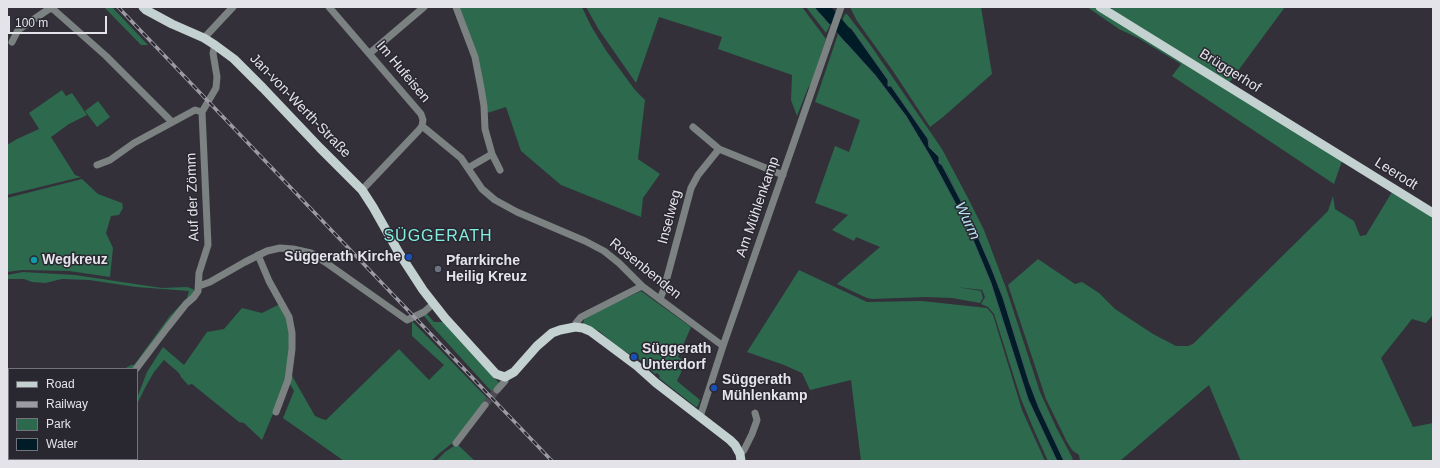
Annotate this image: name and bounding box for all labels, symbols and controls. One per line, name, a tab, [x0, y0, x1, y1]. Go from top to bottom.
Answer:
scale bar	[10, 8, 109, 34]
text: 100 m	[15, 16, 48, 30]
street label: Im Hufeisen	[373, 38, 433, 106]
street label: Brüggerhof	[1196, 46, 1264, 96]
street label: Jan-von-Werth-Straße	[246, 50, 354, 162]
street label: Auf der Zömm	[183, 152, 203, 242]
street label: Leerodt	[1371, 154, 1421, 194]
street label: Am Mühlenkamp	[733, 155, 783, 259]
street label: Inselweg	[655, 188, 685, 246]
water label: Wurm	[950, 199, 984, 243]
district label: SÜGGERATH	[383, 227, 493, 247]
street label: Rosenbenden	[606, 235, 684, 303]
place label: Süggerath Kirche	[284, 249, 401, 265]
place label: Wegkreuz	[42, 252, 108, 268]
marker: Süggerath Kirche	[404, 252, 414, 262]
place label: Pfarrkirche Heilig Kreuz	[446, 253, 527, 286]
marker: Wegkreuz	[29, 255, 39, 265]
marker: Pfarrkirche Heilig Kreuz	[433, 264, 443, 274]
place label: Süggerath Unterdorf	[642, 341, 711, 374]
marker: Süggerath Unterdorf	[629, 352, 639, 362]
legend	[8, 368, 138, 460]
place label: Süggerath Mühlenkamp	[722, 372, 808, 404]
text: Road	[46, 377, 75, 391]
marker: Süggerath Mühlenkamp	[709, 383, 719, 393]
text: Railway	[46, 397, 88, 411]
text: Park	[46, 417, 71, 431]
text: Water	[46, 437, 78, 451]

